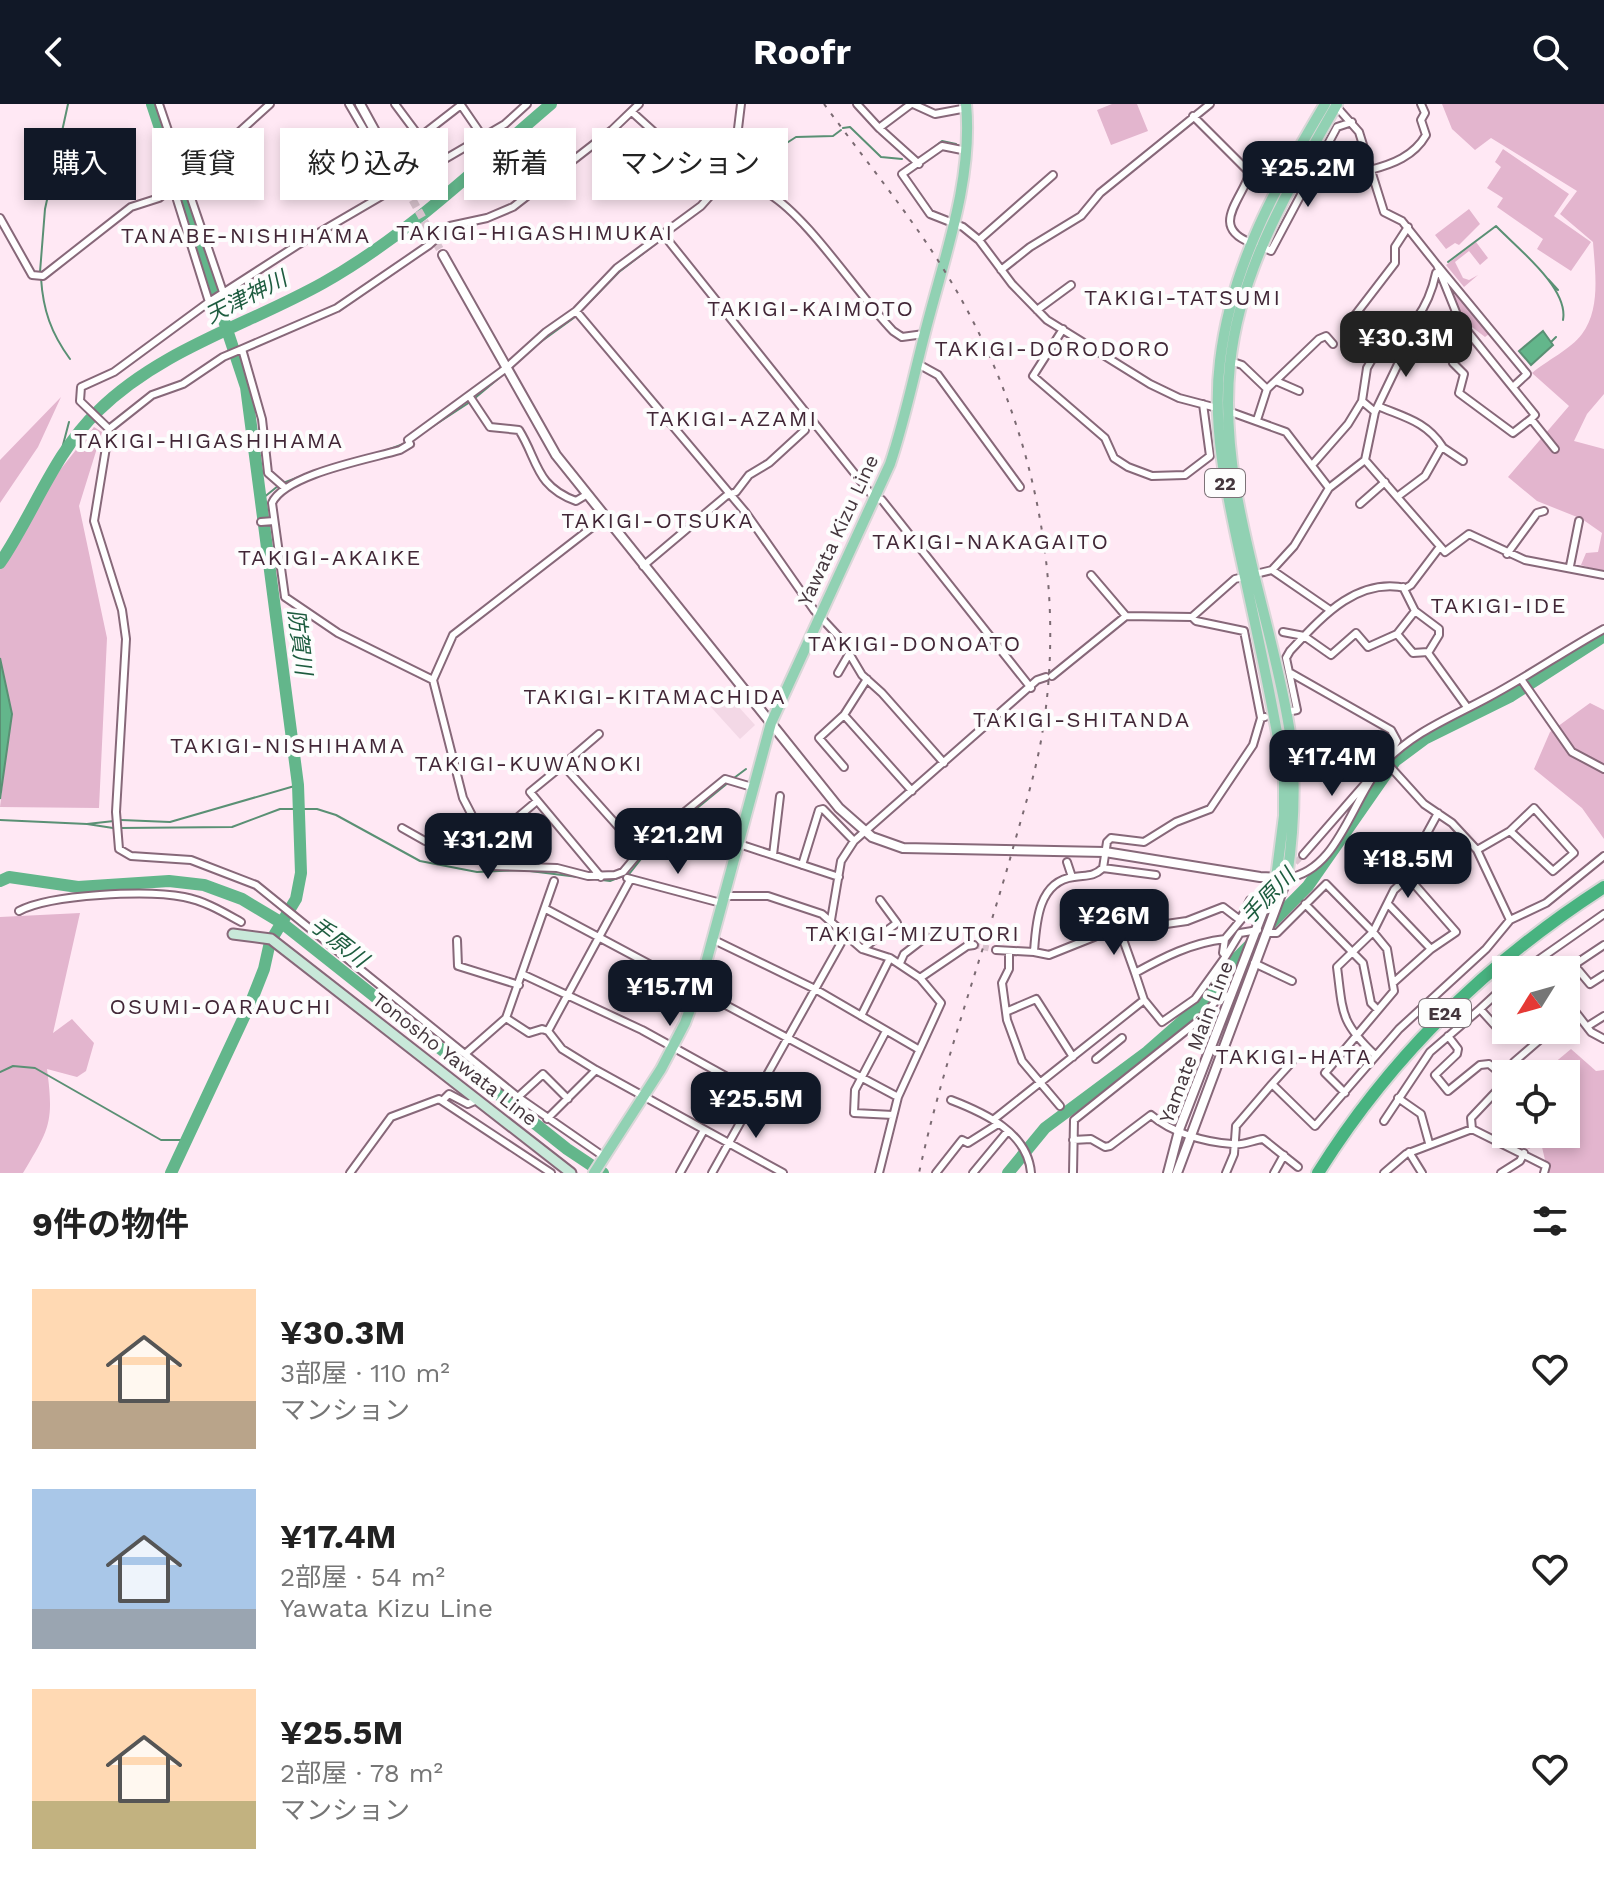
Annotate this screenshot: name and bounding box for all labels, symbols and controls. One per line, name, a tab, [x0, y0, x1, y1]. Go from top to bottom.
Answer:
icon: back	[32, 30, 76, 74]
icon: search	[1528, 30, 1572, 74]
text: Roofr	[753, 31, 851, 73]
chip: 購入	[24, 128, 136, 200]
chip: 賃貸	[152, 128, 264, 200]
chip: 絞り込み	[280, 128, 448, 200]
chip: 新着	[464, 128, 576, 200]
chip: マンション	[592, 128, 788, 200]
pin: ¥25.2M	[1243, 141, 1373, 209]
text: ¥25.2M	[1261, 152, 1355, 182]
district label: TAKIGI-HIGASHIMUKAI	[396, 220, 674, 245]
district label: TANABE-NISHIHAMA	[121, 223, 371, 248]
water label: 天津神川	[201, 265, 293, 328]
district label: TAKIGI-TATSUMI	[1084, 285, 1282, 310]
district label: TAKIGI-KAIMOTO	[707, 296, 915, 321]
pin: ¥30.3M	[1341, 311, 1471, 379]
text: ¥30.3M	[1358, 322, 1454, 352]
district label: TAKIGI-DORODORO	[935, 336, 1171, 361]
district label: TAKIGI-AZAMI	[646, 406, 818, 431]
district label: TAKIGI-HIGASHIHAMA	[74, 428, 344, 453]
street label: Yawata Kizu Line	[793, 451, 883, 609]
road number: 22	[1205, 469, 1245, 497]
district label: TAKIGI-OTSUKA	[561, 508, 755, 533]
district label: TAKIGI-NAKAGAITO	[872, 529, 1110, 554]
district label: TAKIGI-AKAIKE	[238, 545, 422, 570]
district label: TAKIGI-IDE	[1431, 593, 1567, 618]
water label: 防賀川	[284, 608, 317, 678]
district label: TAKIGI-DONOATO	[808, 631, 1022, 656]
district label: TAKIGI-KITAMACHIDA	[523, 684, 787, 709]
district label: TAKIGI-SHITANDA	[973, 707, 1191, 732]
pin: ¥17.4M	[1267, 730, 1397, 798]
district label: TAKIGI-NISHIHAMA	[170, 733, 406, 758]
text: ¥17.4M	[1287, 741, 1377, 771]
district label: TAKIGI-KUWANOKI	[415, 751, 643, 776]
pin: ¥21.2M	[613, 808, 743, 876]
pin: ¥31.2M	[423, 813, 553, 881]
text: ¥21.2M	[633, 819, 723, 849]
text: ¥31.2M	[443, 824, 533, 854]
pin: ¥18.5M	[1343, 832, 1473, 900]
text: ¥18.5M	[1362, 843, 1454, 873]
water label: 手原川	[1236, 862, 1301, 928]
pin: ¥26M	[1067, 889, 1161, 957]
text: ¥26M	[1078, 900, 1150, 930]
water label: 手原川	[305, 912, 374, 973]
district label: TAKIGI-MIZUTORI	[805, 921, 1021, 946]
north arrow	[1492, 956, 1580, 1044]
map controls	[1492, 956, 1580, 1148]
street label: Yamate Main Line	[1154, 958, 1238, 1126]
pin: ¥15.7M	[605, 960, 735, 1028]
text: ¥15.7M	[626, 971, 714, 1001]
street label: Tonosho Yawata Line	[368, 987, 542, 1131]
district label: OSUMI-OARAUCHI	[109, 994, 333, 1019]
road number: E24	[1419, 999, 1471, 1027]
district label: TAKIGI-HATA	[1216, 1044, 1372, 1069]
button: locate	[1492, 1060, 1580, 1148]
pin: ¥25.5M	[691, 1072, 821, 1140]
text: ¥25.5M	[709, 1083, 803, 1113]
icon: filters	[1528, 1199, 1572, 1243]
text: 9件の物件	[32, 1204, 189, 1244]
text: ¥30.3M	[280, 1312, 405, 1352]
icon: home	[96, 1321, 192, 1417]
icon: heart	[1528, 1347, 1572, 1391]
text: 3部屋 · 110 m²	[280, 1358, 450, 1388]
text: マンション	[280, 1395, 410, 1425]
text: ¥17.4M	[280, 1516, 397, 1556]
icon: home	[96, 1521, 192, 1617]
icon: heart	[1528, 1547, 1572, 1591]
text: 2部屋 · 54 m²	[280, 1562, 445, 1592]
text: Yawata Kizu Line	[280, 1593, 493, 1623]
text: ¥25.5M	[280, 1712, 403, 1752]
icon: home	[96, 1721, 192, 1817]
icon: heart	[1528, 1747, 1572, 1791]
text: 2部屋 · 78 m²	[280, 1758, 443, 1788]
text: マンション	[280, 1795, 410, 1825]

